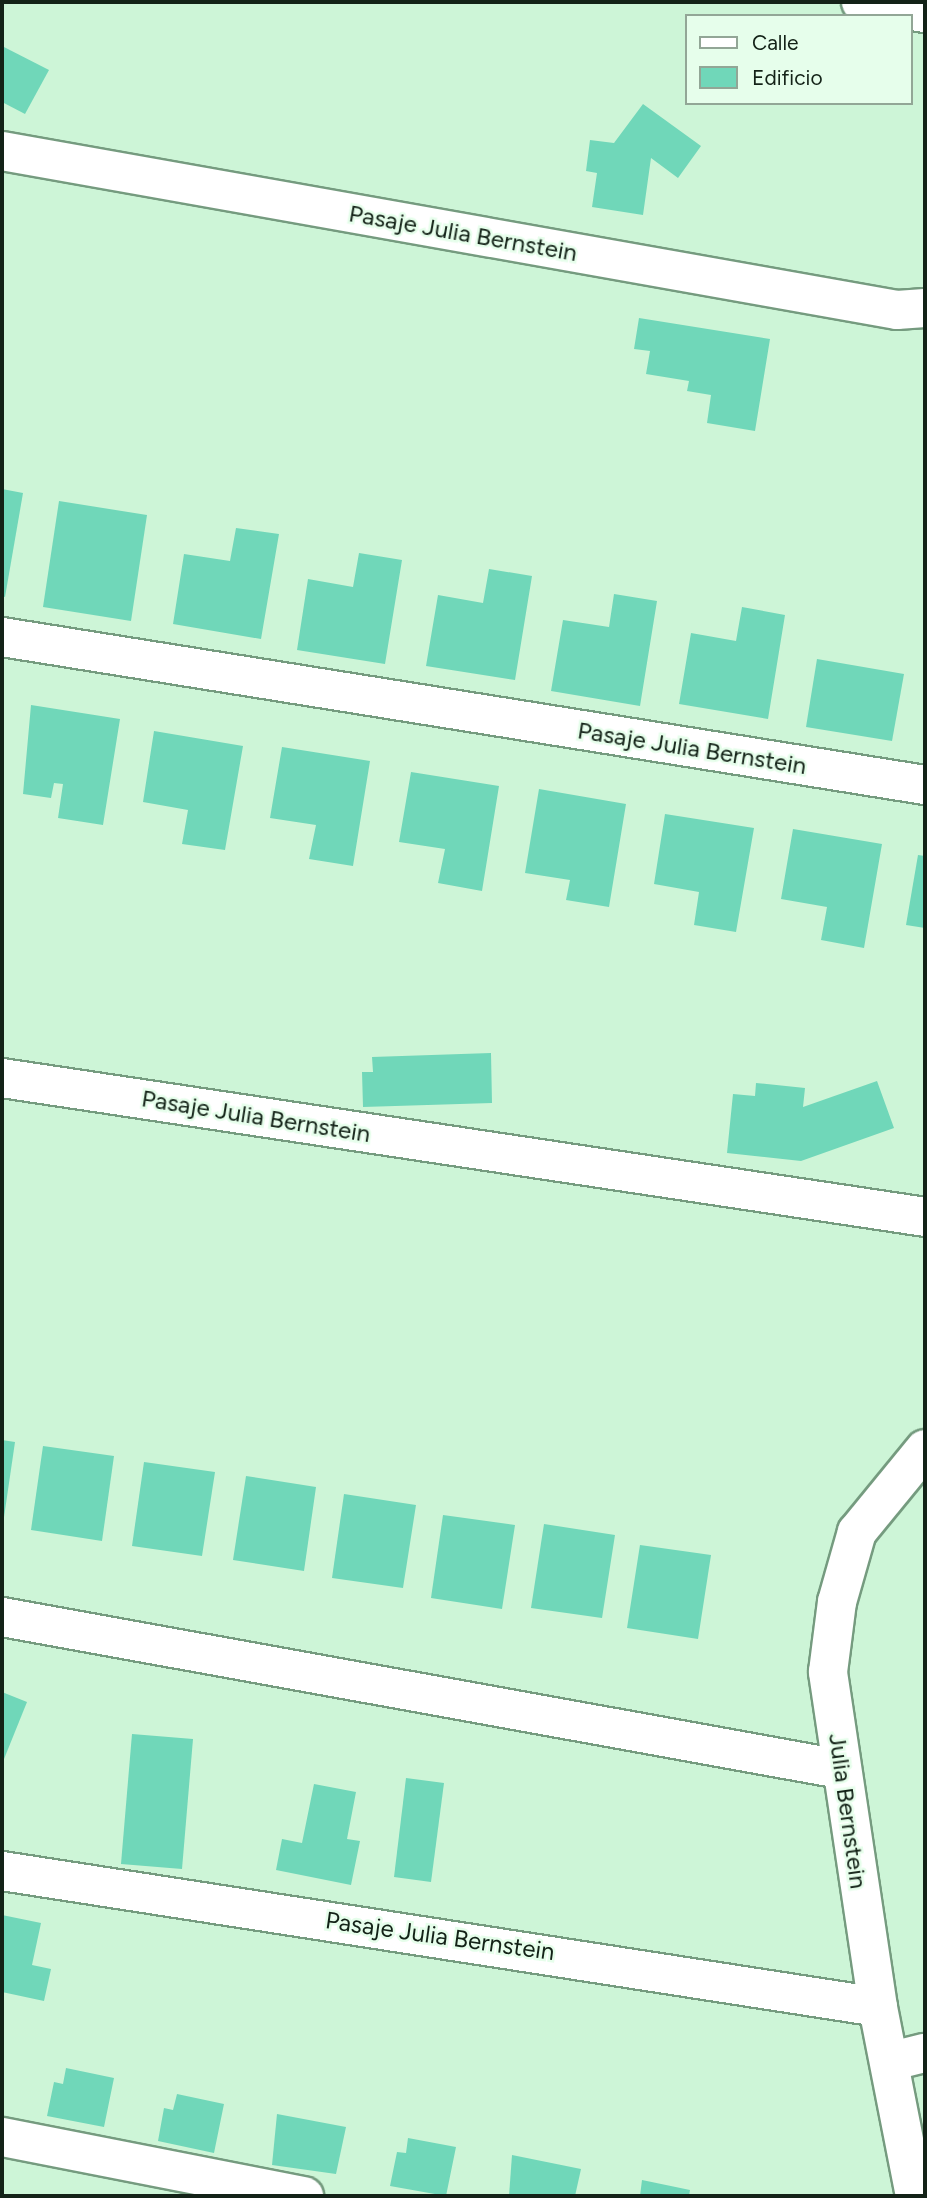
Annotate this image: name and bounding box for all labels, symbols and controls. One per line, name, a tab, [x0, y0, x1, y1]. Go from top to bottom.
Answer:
legend	[685, 14, 913, 105]
text: Calle	[752, 30, 799, 55]
text: Edificio	[752, 65, 823, 90]
street label: Pasaje Julia Bernstein	[347, 199, 579, 267]
street label: Pasaje Julia Bernstein	[576, 716, 808, 780]
street label: Pasaje Julia Bernstein	[140, 1084, 372, 1148]
street label: Julia Bernstein	[823, 1732, 873, 1890]
street label: Pasaje Julia Bernstein	[324, 1906, 556, 1966]

